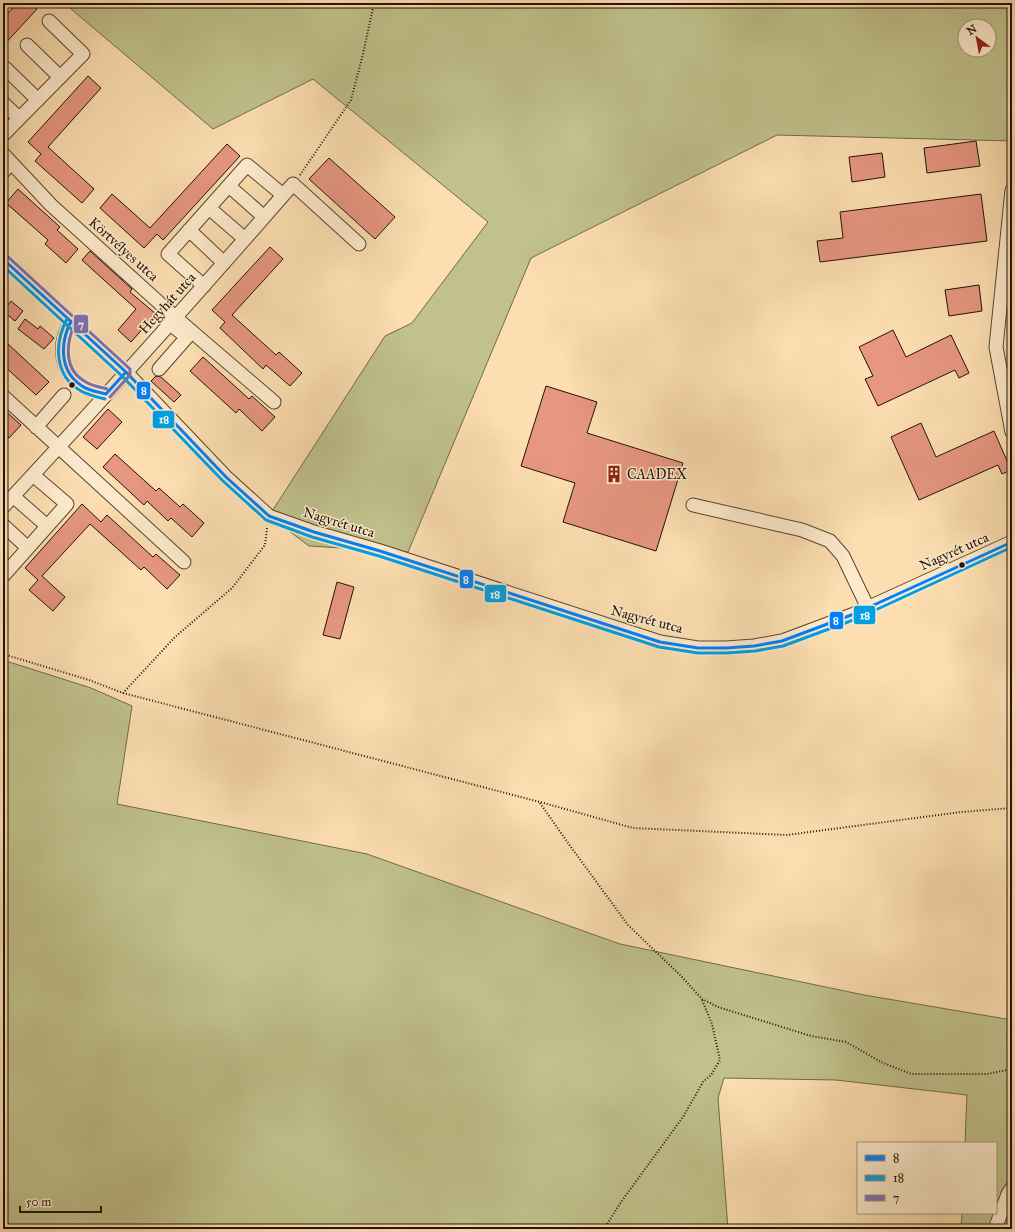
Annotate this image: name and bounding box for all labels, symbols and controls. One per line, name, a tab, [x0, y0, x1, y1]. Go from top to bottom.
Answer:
north arrow	[957, 18, 997, 58]
text: N	[965, 22, 980, 38]
street label: Körtvélyes utca	[85, 214, 162, 285]
street label: Hegyhát utca	[135, 269, 199, 338]
line badge: 7	[73, 314, 89, 334]
text: 7	[78, 318, 84, 331]
unlabelled marker	[67, 380, 77, 390]
line badge: 8	[136, 381, 151, 400]
text: 8	[141, 384, 147, 397]
line badge: 18	[152, 410, 175, 429]
text: 18	[159, 413, 169, 426]
building icon: CAADEX	[604, 464, 624, 484]
place label: CAADEX	[627, 466, 687, 483]
street label: Nagyrét utca	[301, 504, 377, 541]
street label: Nagyrét utca	[917, 529, 991, 574]
unlabelled marker	[957, 560, 967, 570]
line badge: 8	[459, 569, 474, 589]
text: 8	[463, 573, 469, 586]
line badge: 18	[484, 584, 507, 603]
text: 18	[490, 588, 500, 601]
street label: Nagyrét utca	[609, 602, 685, 637]
line badge: 18	[853, 605, 876, 625]
text: 18	[860, 609, 870, 622]
line badge: 8	[829, 611, 844, 630]
text: 8	[833, 614, 839, 627]
legend	[857, 1142, 997, 1214]
text: 8	[893, 1151, 899, 1165]
text: 18	[893, 1171, 904, 1185]
scale bar	[20, 1188, 101, 1214]
text: 7	[893, 1191, 899, 1205]
text: 50 m	[26, 1195, 51, 1209]

